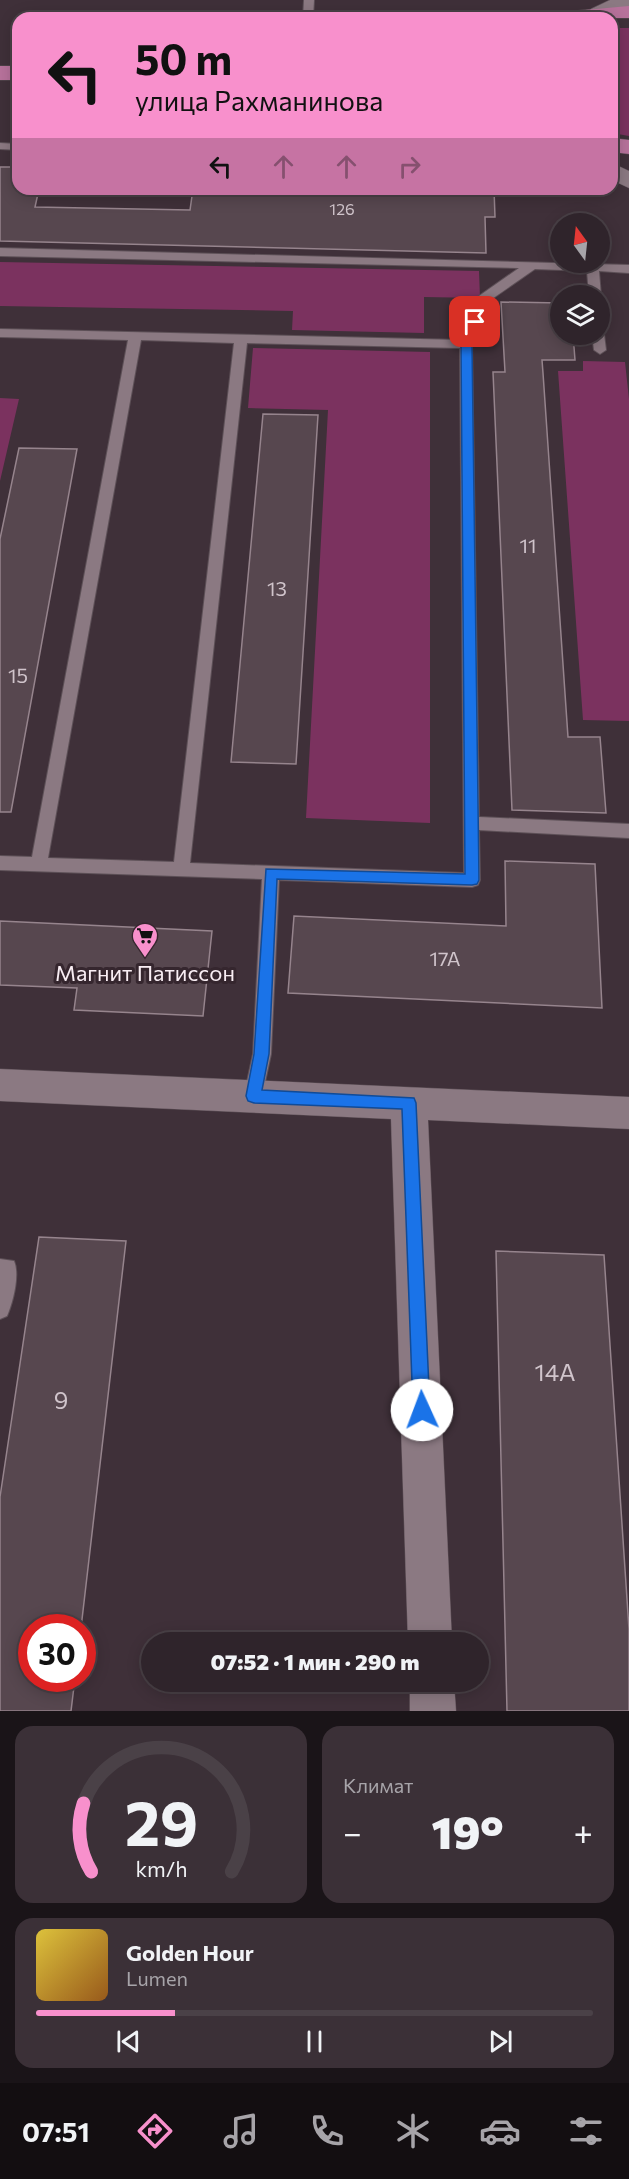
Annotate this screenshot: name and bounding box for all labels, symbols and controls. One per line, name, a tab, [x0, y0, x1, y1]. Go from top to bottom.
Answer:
text: 50 m	[135, 32, 232, 84]
icon: left	[36, 36, 114, 114]
text: улица Рахманинова	[135, 84, 383, 117]
icon: left	[204, 150, 237, 183]
icon: ahead	[267, 150, 300, 183]
icon: ahead	[330, 150, 363, 183]
icon: right	[393, 150, 426, 183]
house number: 126	[329, 199, 355, 218]
north arrow	[550, 213, 610, 273]
map controls	[550, 213, 610, 345]
button: layers	[550, 285, 610, 345]
pin	[449, 296, 500, 347]
icon: arrive	[458, 305, 491, 338]
house number: 11	[519, 533, 537, 557]
house number: 13	[267, 576, 287, 600]
house number: 15	[8, 663, 28, 687]
supermarket icon: Магнит Патиссон	[130, 921, 160, 959]
house number: 17А	[429, 946, 461, 970]
place label: Магнит Патиссон	[55, 959, 235, 986]
house number: 14А	[534, 1357, 576, 1386]
position arrow	[390, 1378, 454, 1442]
house number: 9	[54, 1385, 68, 1414]
speed limit sign: 30	[18, 1614, 96, 1692]
text: 07:52 · 1 мин · 290 m	[210, 1648, 420, 1675]
text: Климат	[343, 1773, 413, 1797]
text: 29	[124, 1783, 198, 1859]
text: 19°	[432, 1803, 504, 1858]
text: −	[343, 1811, 362, 1852]
text: +	[574, 1811, 593, 1852]
text: km/h	[135, 1855, 187, 1881]
text: Golden Hour	[126, 1939, 254, 1966]
text: Lumen	[126, 1966, 188, 1990]
icon: previous	[112, 2025, 145, 2058]
icon: pause	[298, 2025, 331, 2058]
icon: next	[484, 2025, 517, 2058]
icon: directions	[134, 2110, 176, 2152]
icon: music	[220, 2110, 262, 2152]
icon: phone	[306, 2110, 348, 2152]
icon: climate	[392, 2110, 434, 2152]
icon: car	[479, 2110, 521, 2152]
icon: filters	[565, 2110, 607, 2152]
text: 07:51	[22, 2115, 90, 2148]

